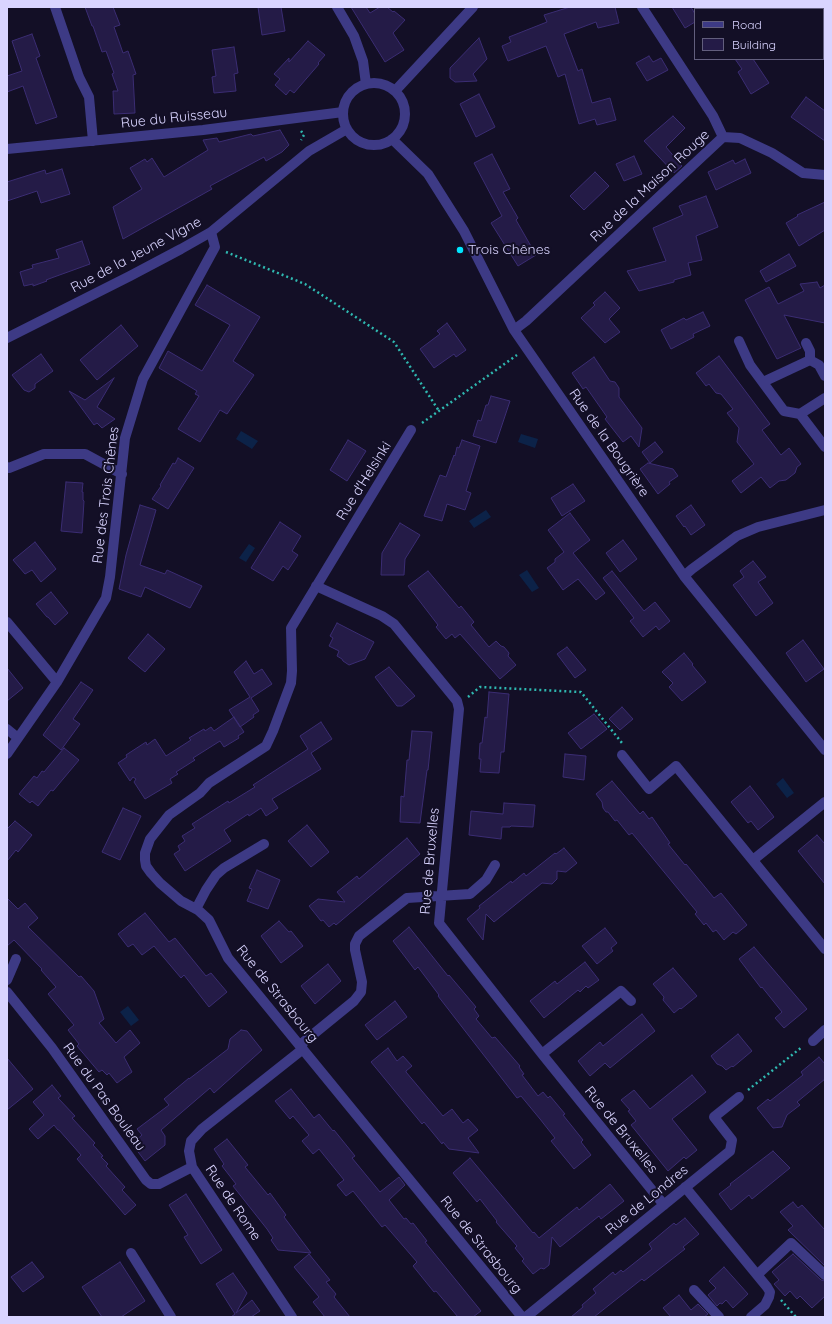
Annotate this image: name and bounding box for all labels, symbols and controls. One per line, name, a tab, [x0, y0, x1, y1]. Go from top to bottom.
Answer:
legend	[694, 8, 824, 60]
text: Road	[732, 17, 762, 32]
text: Building	[732, 37, 776, 52]
street label: Rue du Ruisseau	[120, 104, 228, 132]
street label: Rue de la Maison Rouge	[587, 126, 713, 246]
street label: Rue de la Jeune Vigne	[68, 213, 204, 297]
place label: Trois Chênes	[468, 242, 550, 258]
marker: Trois Chênes	[455, 245, 465, 255]
street label: Rue de la Bougrière	[565, 386, 653, 500]
street label: Rue des Trois Chênes	[89, 426, 123, 564]
street label: Rue d'Helsinki	[333, 439, 395, 523]
street label: Rue de Bruxelles	[417, 807, 443, 915]
street label: Rue de Strasbourg	[232, 942, 322, 1046]
street label: Rue du Pas Bouleau	[59, 1040, 149, 1154]
street label: Rue de Bruxelles	[581, 1083, 661, 1177]
street label: Rue de Rome	[202, 1162, 264, 1244]
street label: Rue de Londres	[602, 1162, 692, 1238]
street label: Rue de Strasbourg	[436, 1193, 526, 1297]

